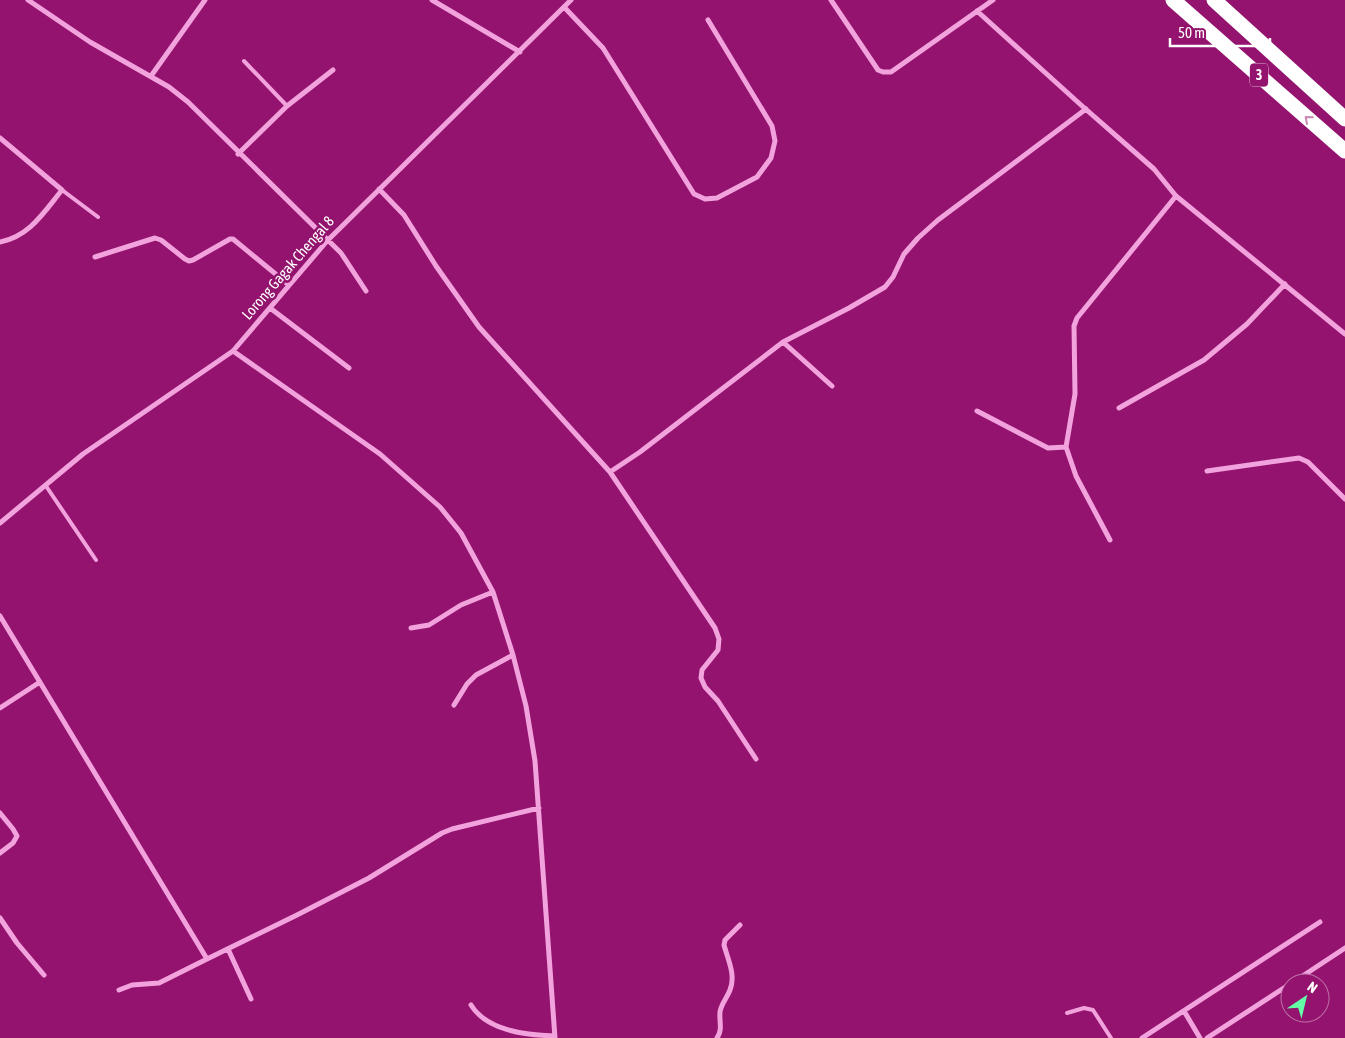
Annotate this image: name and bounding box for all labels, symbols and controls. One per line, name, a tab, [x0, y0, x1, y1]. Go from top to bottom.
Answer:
scale bar	[1170, 15, 1270, 47]
text: 50 m	[1178, 24, 1205, 41]
road number: 3	[1250, 64, 1268, 86]
one-way arrow	[1305, 115, 1314, 124]
street label: Lorong Gagak Chengal 8	[238, 213, 337, 323]
north arrow	[1280, 973, 1330, 1023]
text: N	[1304, 978, 1320, 996]

